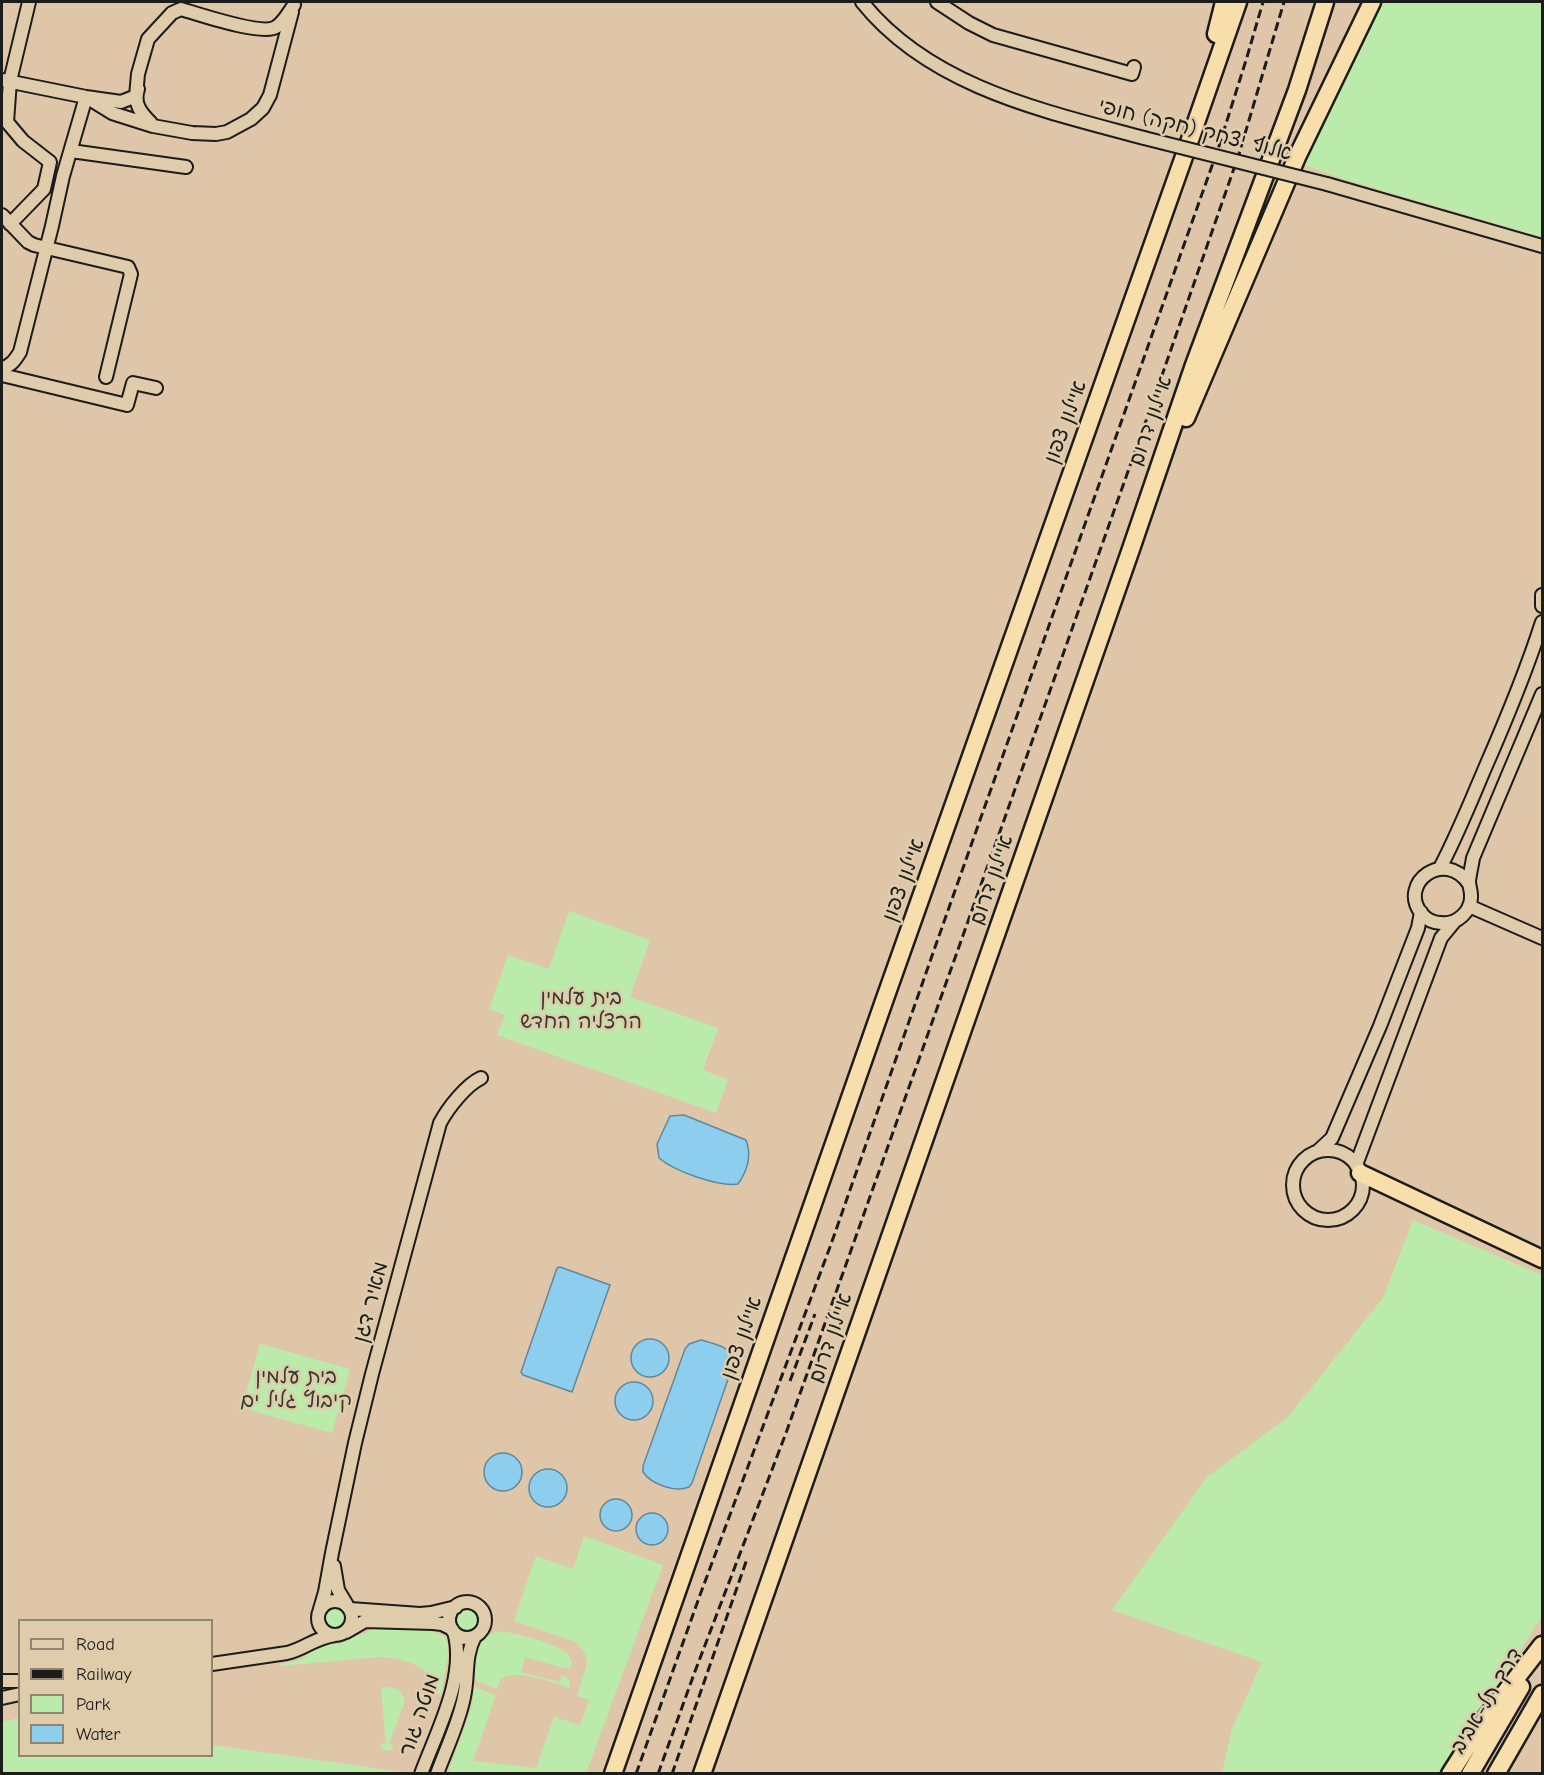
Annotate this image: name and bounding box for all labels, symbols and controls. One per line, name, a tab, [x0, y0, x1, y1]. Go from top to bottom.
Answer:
street label: אלוף יצחק (חקה) חופי	[1096, 94, 1294, 166]
street label: איילון דרום	[1124, 373, 1178, 469]
street label: איילון צפון	[1039, 377, 1093, 467]
street label: איילון דרום	[965, 832, 1019, 928]
street label: איילון צפון	[877, 835, 931, 925]
park label: בית עלמין הרצליה החדש	[520, 985, 642, 1035]
street label: מאיר דגן	[348, 1259, 394, 1345]
street label: איילון דרום	[804, 1290, 858, 1386]
street label: איילון צפון	[716, 1293, 768, 1383]
park label: בית עלמין קיבוץ גליל ים	[240, 1364, 352, 1414]
legend	[18, 1619, 213, 1757]
text: Road	[76, 1634, 115, 1655]
street label: דרך תל-אביב	[1446, 1644, 1528, 1758]
text: Railway	[76, 1664, 132, 1685]
street label: מוטה גור	[394, 1671, 446, 1759]
text: Park	[76, 1694, 110, 1715]
text: Water	[76, 1724, 120, 1745]

